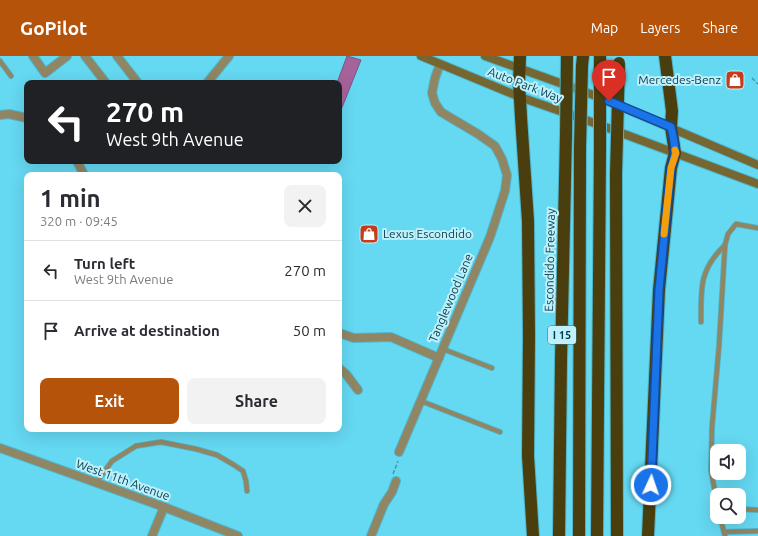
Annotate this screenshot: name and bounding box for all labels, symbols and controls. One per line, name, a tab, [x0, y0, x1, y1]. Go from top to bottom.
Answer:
text: GoPilot	[20, 17, 87, 39]
text: Map	[591, 20, 618, 36]
text: Layers	[640, 20, 680, 36]
text: Share	[702, 20, 738, 36]
pin	[592, 60, 626, 101]
street label: Auto Park Way	[486, 64, 564, 105]
icon: arrive	[598, 66, 620, 88]
shop icon: Mercedes-Benz	[724, 69, 746, 91]
place label: Mercedes-Benz	[638, 73, 721, 86]
icon: left	[40, 96, 92, 148]
text: 270 m	[106, 96, 184, 127]
text: West 9th Avenue	[106, 129, 244, 149]
text: 1 min	[40, 185, 101, 212]
button: close	[284, 185, 326, 227]
street label: Escondido Freeway	[542, 208, 557, 312]
text: 320 m · 09:45	[40, 214, 118, 228]
shop icon: Lexus Escondido	[358, 223, 380, 245]
place label: Lexus Escondido	[383, 227, 472, 240]
street label: Tanglewood Lane	[426, 252, 475, 344]
text: Turn left	[74, 255, 135, 272]
icon: left	[40, 260, 62, 282]
text: 270 m	[284, 262, 326, 279]
text: West 9th Avenue	[74, 272, 173, 286]
icon: arrive	[40, 320, 62, 342]
text: Arrive at destination	[74, 322, 220, 339]
text: 50 m	[293, 322, 326, 339]
road number: I 15	[548, 326, 576, 344]
button: Exit	[40, 378, 179, 424]
button: Share	[187, 378, 326, 424]
map controls	[710, 444, 746, 524]
button: sound	[710, 444, 746, 480]
street label: West 11th Avenue	[75, 457, 172, 502]
position arrow	[630, 464, 672, 506]
button: search	[710, 488, 746, 524]

